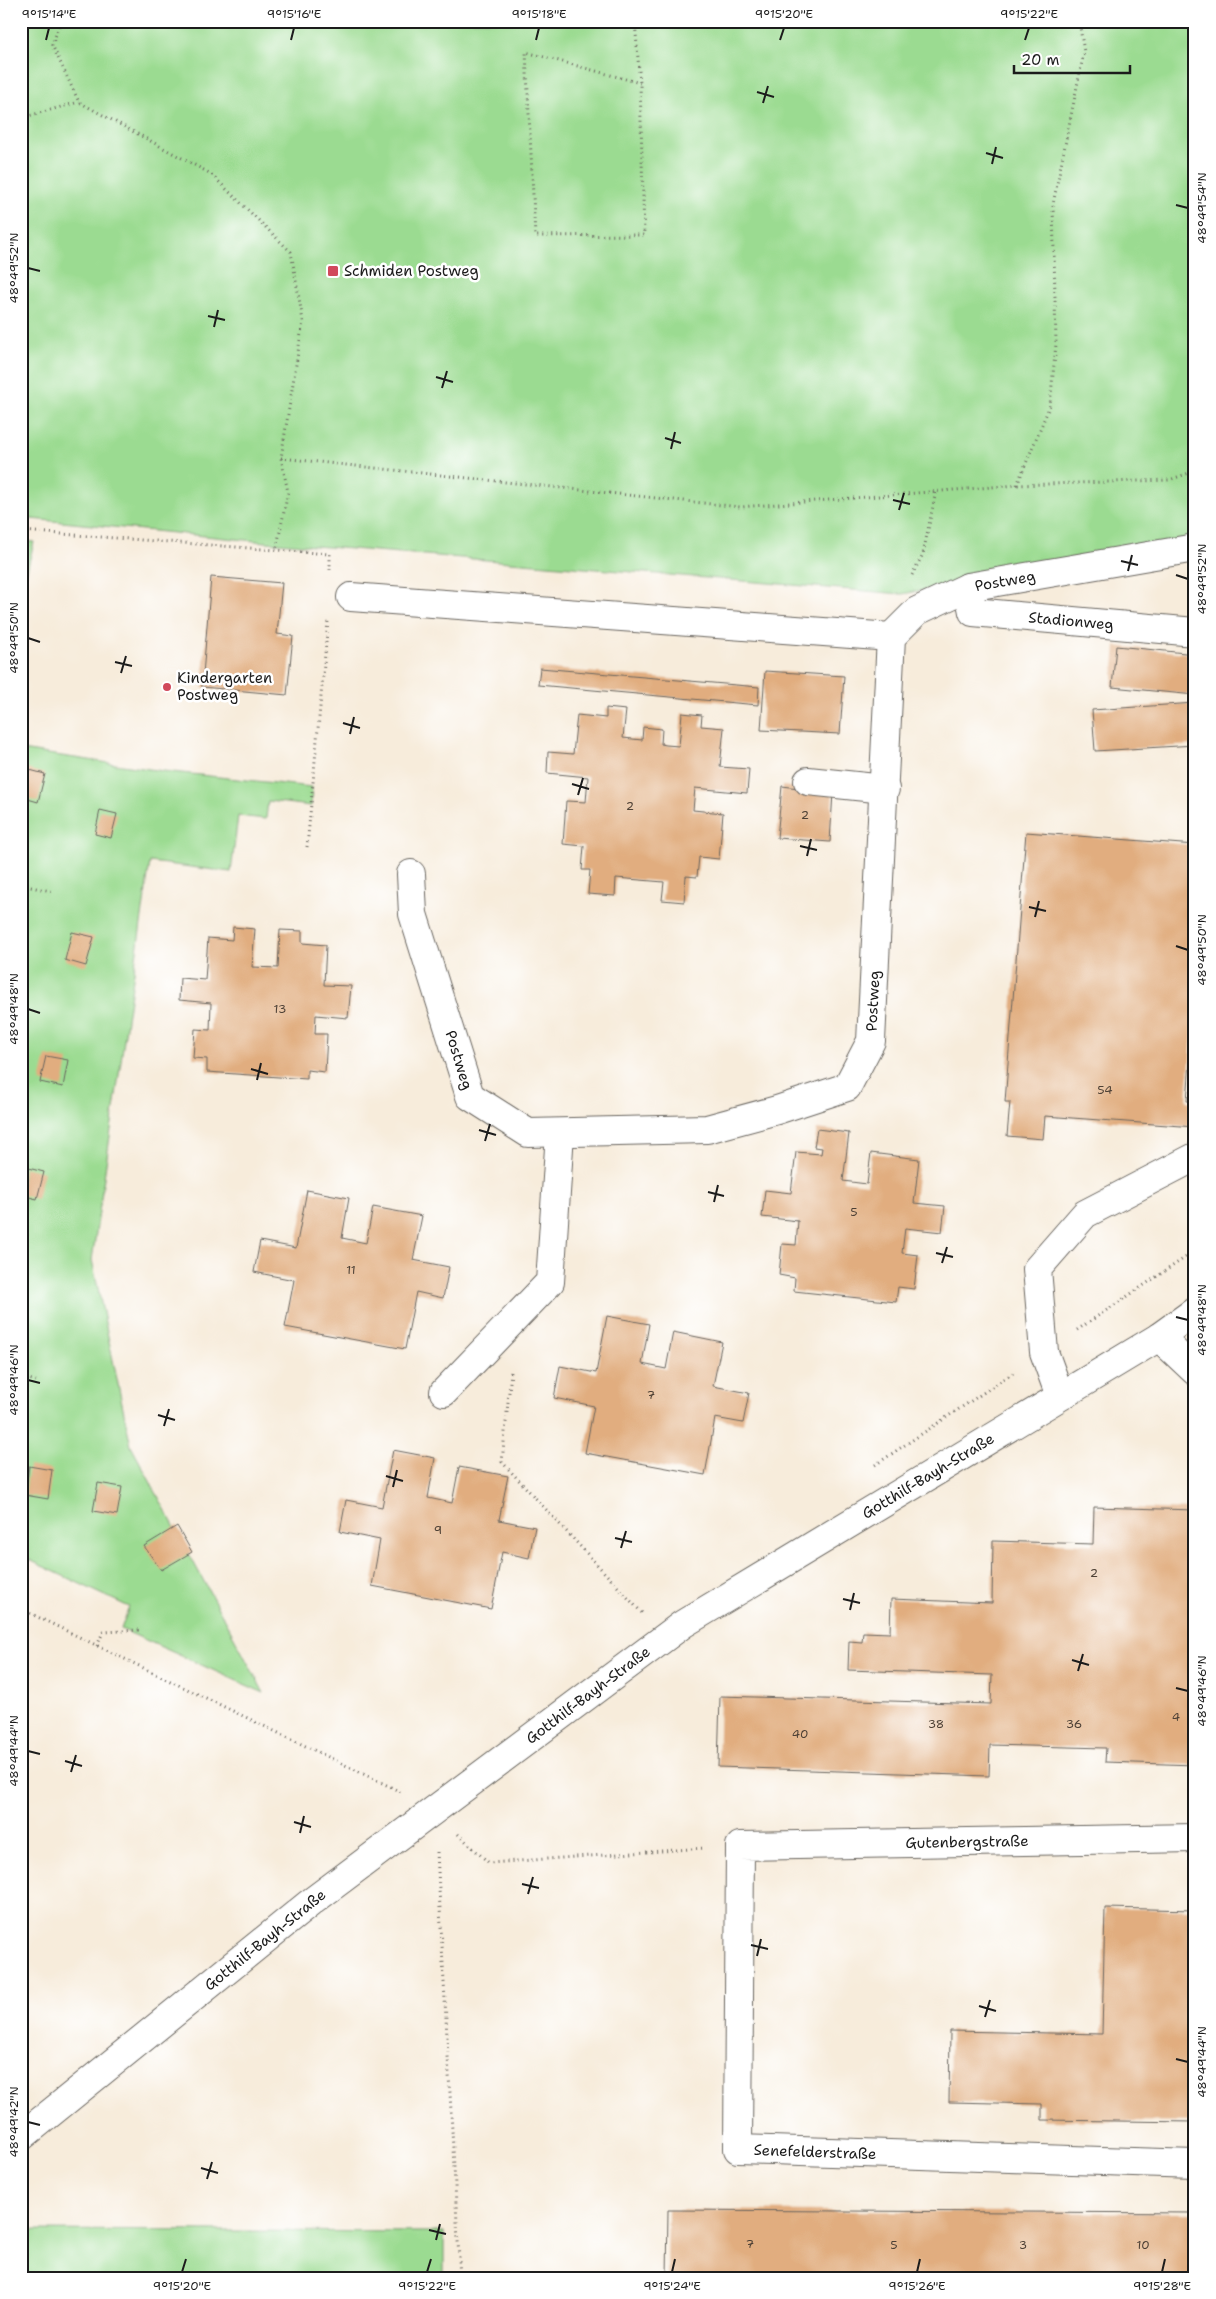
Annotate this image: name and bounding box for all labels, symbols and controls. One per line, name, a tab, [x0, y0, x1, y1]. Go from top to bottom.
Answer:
text: 9°15'14"E	[22, 6, 76, 22]
text: 9°15'16"E	[267, 6, 321, 22]
text: 9°15'18"E	[511, 6, 567, 22]
text: 9°15'20"E	[755, 6, 813, 22]
text: 9°15'22"E	[1000, 6, 1058, 22]
scale bar	[1014, 42, 1130, 74]
text: 20 m	[1021, 50, 1060, 70]
text: 48°49'54"N	[1194, 172, 1210, 244]
text: 48°49'52"N	[6, 233, 22, 303]
place label: Schmiden Postweg	[344, 261, 479, 281]
marker: Schmiden Postweg	[326, 264, 340, 278]
text: 48°49'52"N	[1194, 544, 1210, 614]
street label: Postweg	[973, 566, 1037, 596]
text: 48°49'50"N	[6, 602, 22, 674]
street label: Stadionweg	[1028, 607, 1114, 635]
place label: Kindergarten Postweg	[177, 668, 272, 705]
marker: Kindergarten Postweg	[161, 681, 173, 693]
house number: 2	[626, 798, 634, 814]
house number: 2	[801, 807, 809, 823]
text: 48°49'50"N	[1194, 914, 1210, 986]
street label: Postweg	[861, 970, 885, 1032]
text: 48°49'48"N	[6, 973, 22, 1045]
house number: 13	[274, 1001, 286, 1017]
street label: Postweg	[441, 1028, 477, 1092]
house number: 54	[1097, 1082, 1113, 1098]
house number: 5	[850, 1204, 858, 1220]
house number: 11	[346, 1262, 356, 1278]
text: 48°49'48"N	[1194, 1284, 1210, 1356]
text: 48°49'46"N	[6, 1344, 22, 1416]
house number: 7	[647, 1387, 655, 1403]
street label: Gotthilf-Bayh-Straße	[858, 1429, 998, 1523]
house number: 9	[434, 1522, 442, 1538]
house number: 2	[1090, 1565, 1098, 1581]
street label: Gotthilf-Bayh-Straße	[522, 1642, 654, 1748]
text: 48°49'46"N	[1194, 1655, 1210, 1727]
house number: 4	[1172, 1709, 1180, 1725]
text: 48°49'44"N	[6, 1715, 22, 1787]
house number: 38	[928, 1716, 944, 1732]
house number: 36	[1066, 1716, 1082, 1732]
house number: 40	[792, 1726, 808, 1742]
street label: Gutenbergstraße	[905, 1831, 1029, 1853]
street label: Gotthilf-Bayh-Straße	[200, 1885, 330, 1995]
text: 48°49'44"N	[1194, 2026, 1210, 2098]
text: 48°49'42"N	[6, 2086, 22, 2158]
street label: Senefelderstraße	[753, 2140, 877, 2164]
house number: 7	[746, 2236, 754, 2252]
house number: 5	[890, 2237, 898, 2253]
house number: 3	[1019, 2237, 1027, 2253]
house number: 10	[1136, 2237, 1150, 2253]
text: 9°15'20"E	[153, 2278, 211, 2294]
text: 9°15'22"E	[398, 2278, 456, 2294]
text: 9°15'24"E	[643, 2278, 701, 2294]
text: 9°15'26"E	[888, 2278, 946, 2294]
text: 9°15'28"E	[1133, 2278, 1191, 2294]

